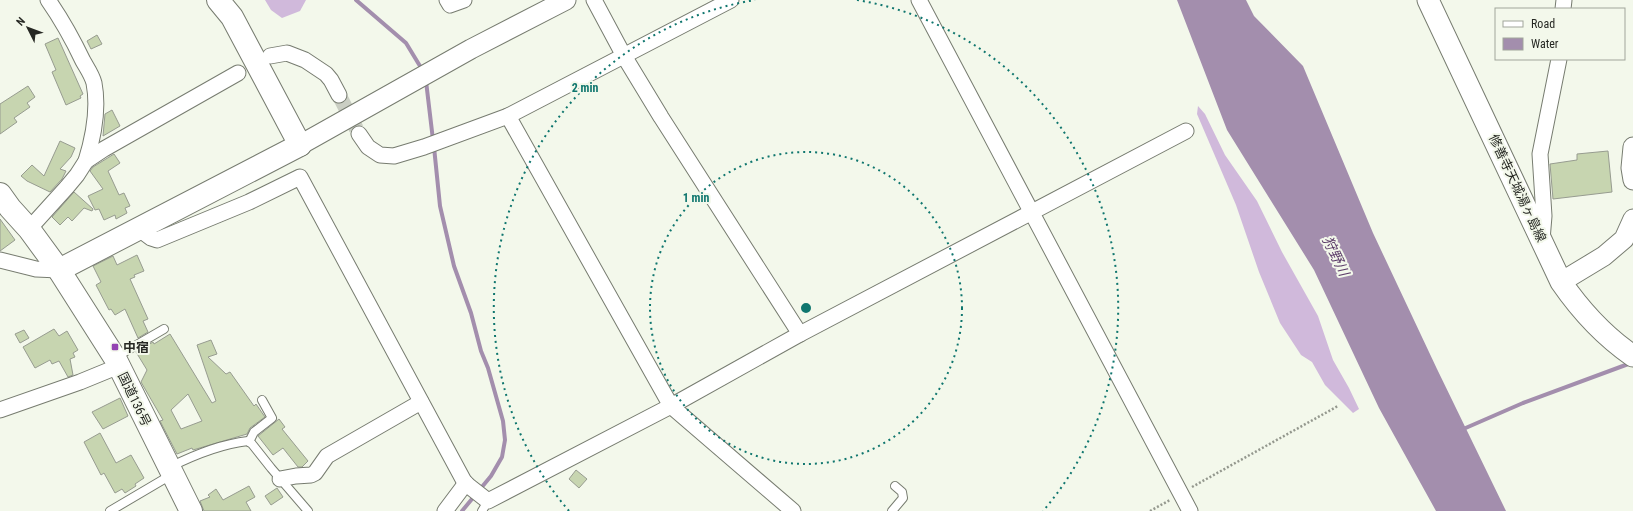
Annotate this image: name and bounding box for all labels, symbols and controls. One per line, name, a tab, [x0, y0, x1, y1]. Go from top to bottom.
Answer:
north arrow	[8, 8, 48, 48]
legend	[1495, 8, 1625, 60]
text: N	[14, 15, 28, 29]
text: Road	[1531, 17, 1555, 31]
text: Water	[1531, 37, 1559, 51]
text: 2 min	[572, 81, 598, 95]
street label: 修善寺天城湯ヶ島線	[1486, 132, 1549, 244]
text: 1 min	[683, 191, 709, 205]
water label: 狩野川	[1320, 234, 1353, 280]
centre of rings	[799, 301, 813, 315]
place label: 中宿	[123, 340, 149, 355]
marker: 中宿	[110, 342, 120, 352]
street label: 国道136号	[115, 370, 154, 429]

